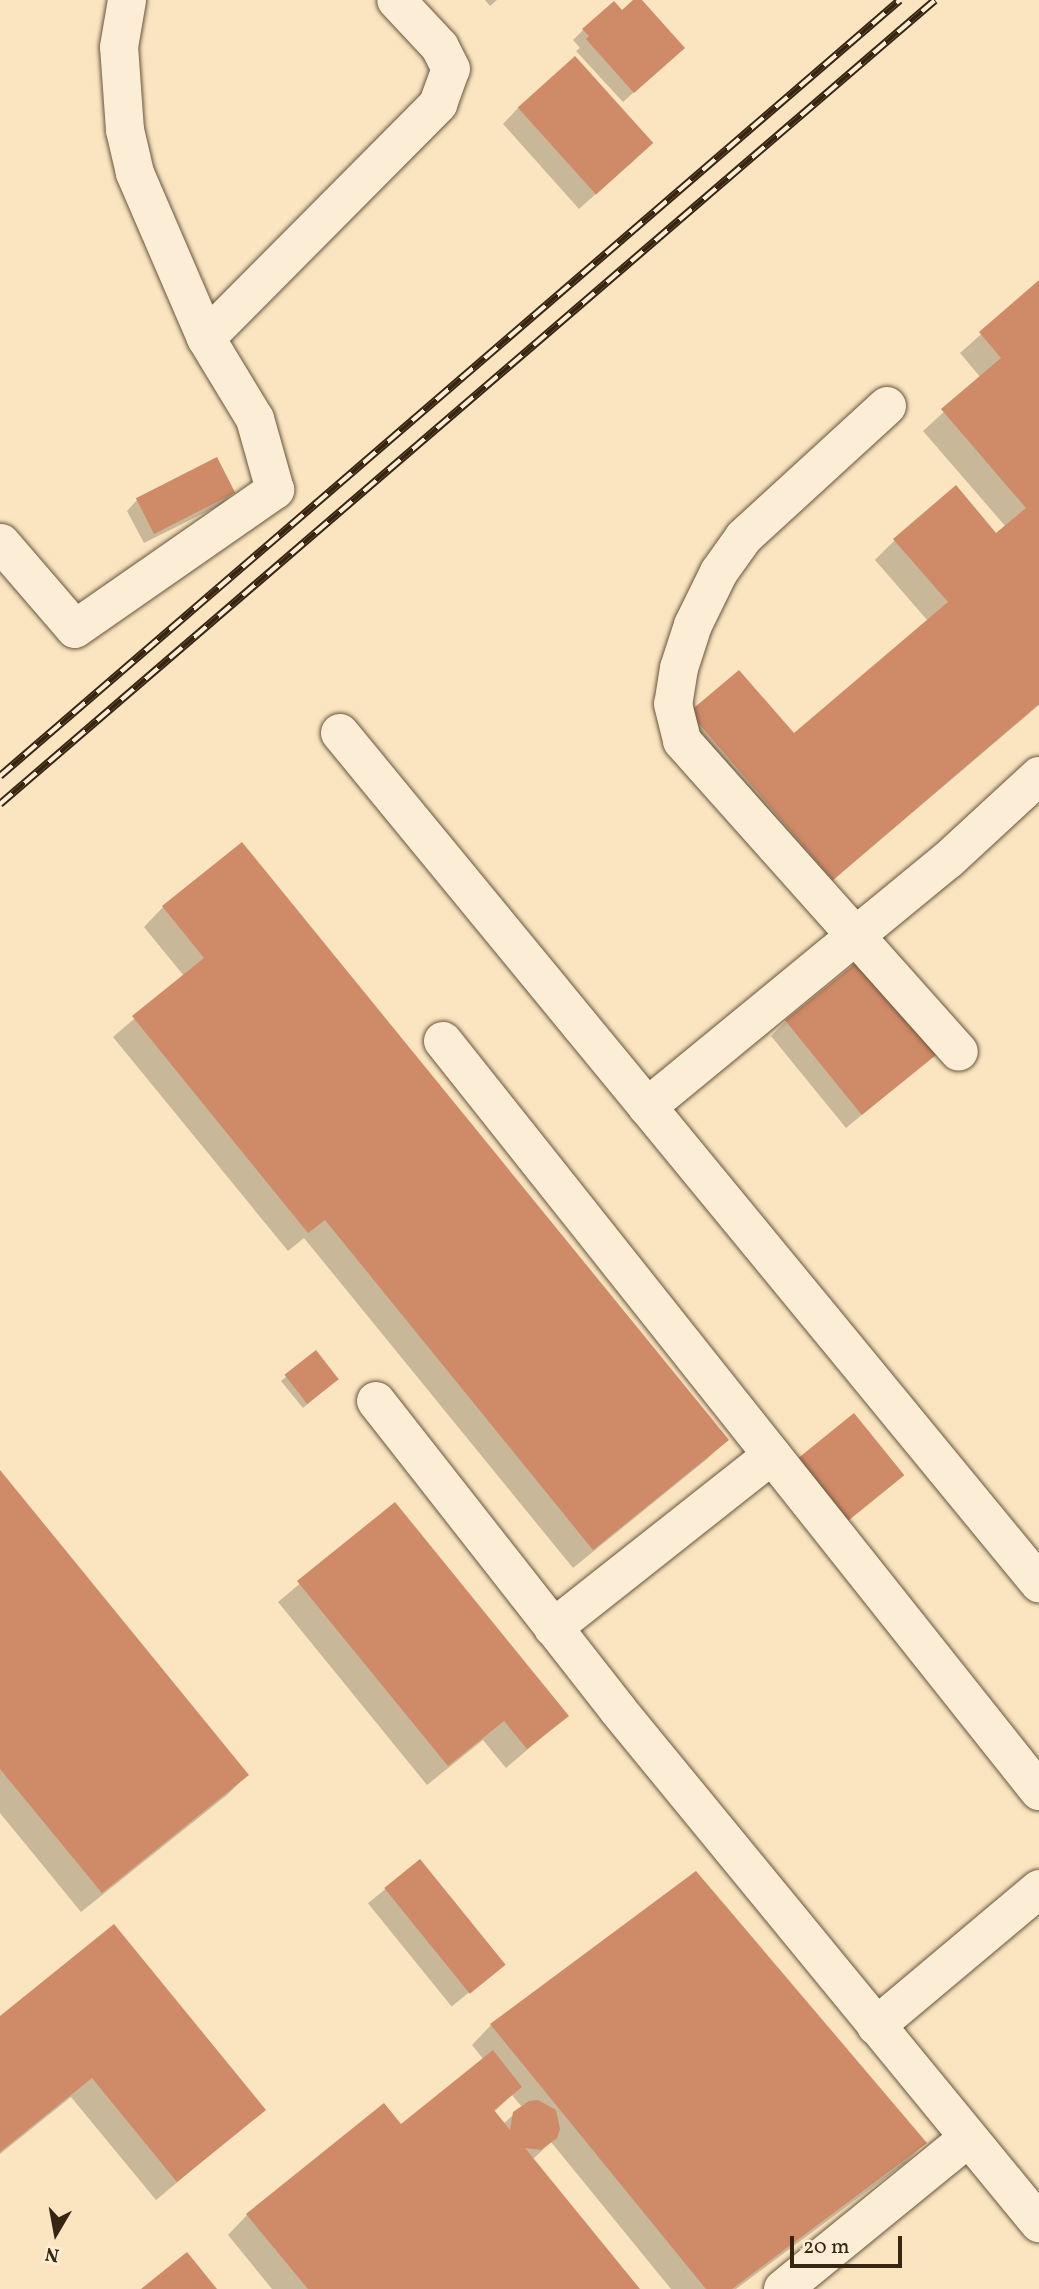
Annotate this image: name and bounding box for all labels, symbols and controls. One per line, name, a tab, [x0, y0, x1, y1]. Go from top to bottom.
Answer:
north arrow	[21, 2198, 91, 2268]
scale bar	[794, 2222, 906, 2266]
text: 20 m	[803, 2233, 849, 2262]
text: N	[43, 2240, 61, 2268]

